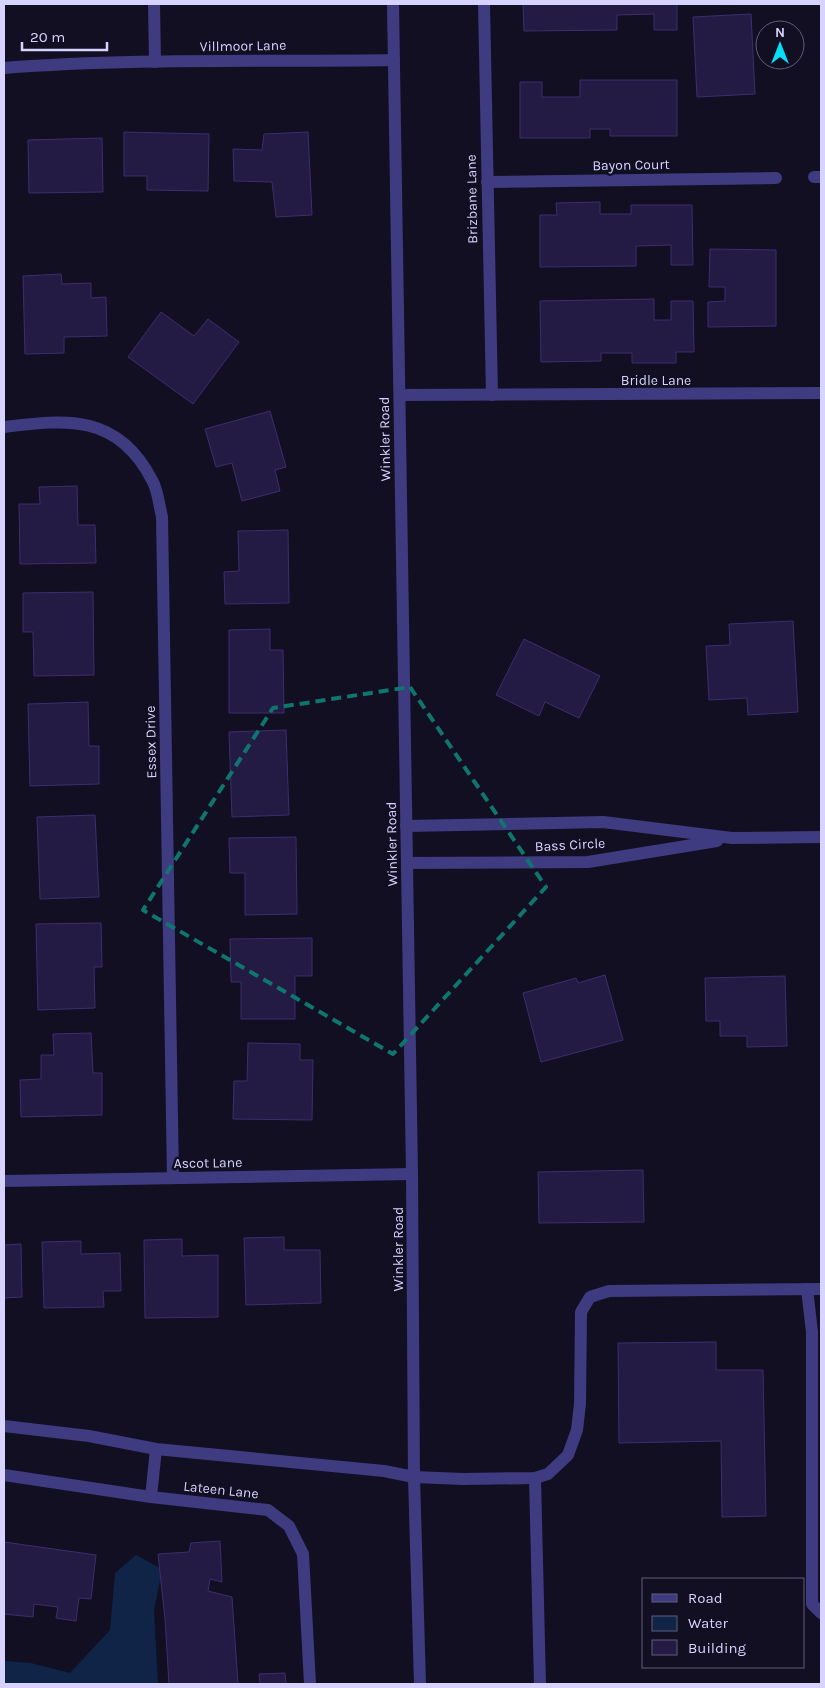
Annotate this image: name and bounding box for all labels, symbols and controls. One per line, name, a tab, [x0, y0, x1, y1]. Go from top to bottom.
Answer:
scale bar	[22, 20, 108, 52]
north arrow	[755, 20, 805, 70]
text: N	[775, 24, 785, 41]
text: 20 m	[30, 28, 65, 46]
street label: Villmoor Lane	[200, 37, 286, 55]
street label: Brizbane Lane	[463, 154, 481, 244]
street label: Bayon Court	[592, 156, 670, 174]
street label: Bridle Lane	[621, 372, 691, 389]
street label: Winkler Road	[376, 396, 394, 482]
street label: Essex Drive	[142, 705, 160, 779]
street label: Winkler Road	[383, 801, 401, 887]
street label: Bass Circle	[534, 835, 606, 855]
street label: Ascot Lane	[173, 1154, 243, 1172]
street label: Winkler Road	[390, 1207, 407, 1291]
street label: Lateen Lane	[183, 1478, 259, 1502]
legend	[642, 1578, 805, 1668]
text: Road	[688, 1589, 723, 1607]
text: Water	[688, 1614, 729, 1632]
text: Building	[688, 1639, 746, 1657]

